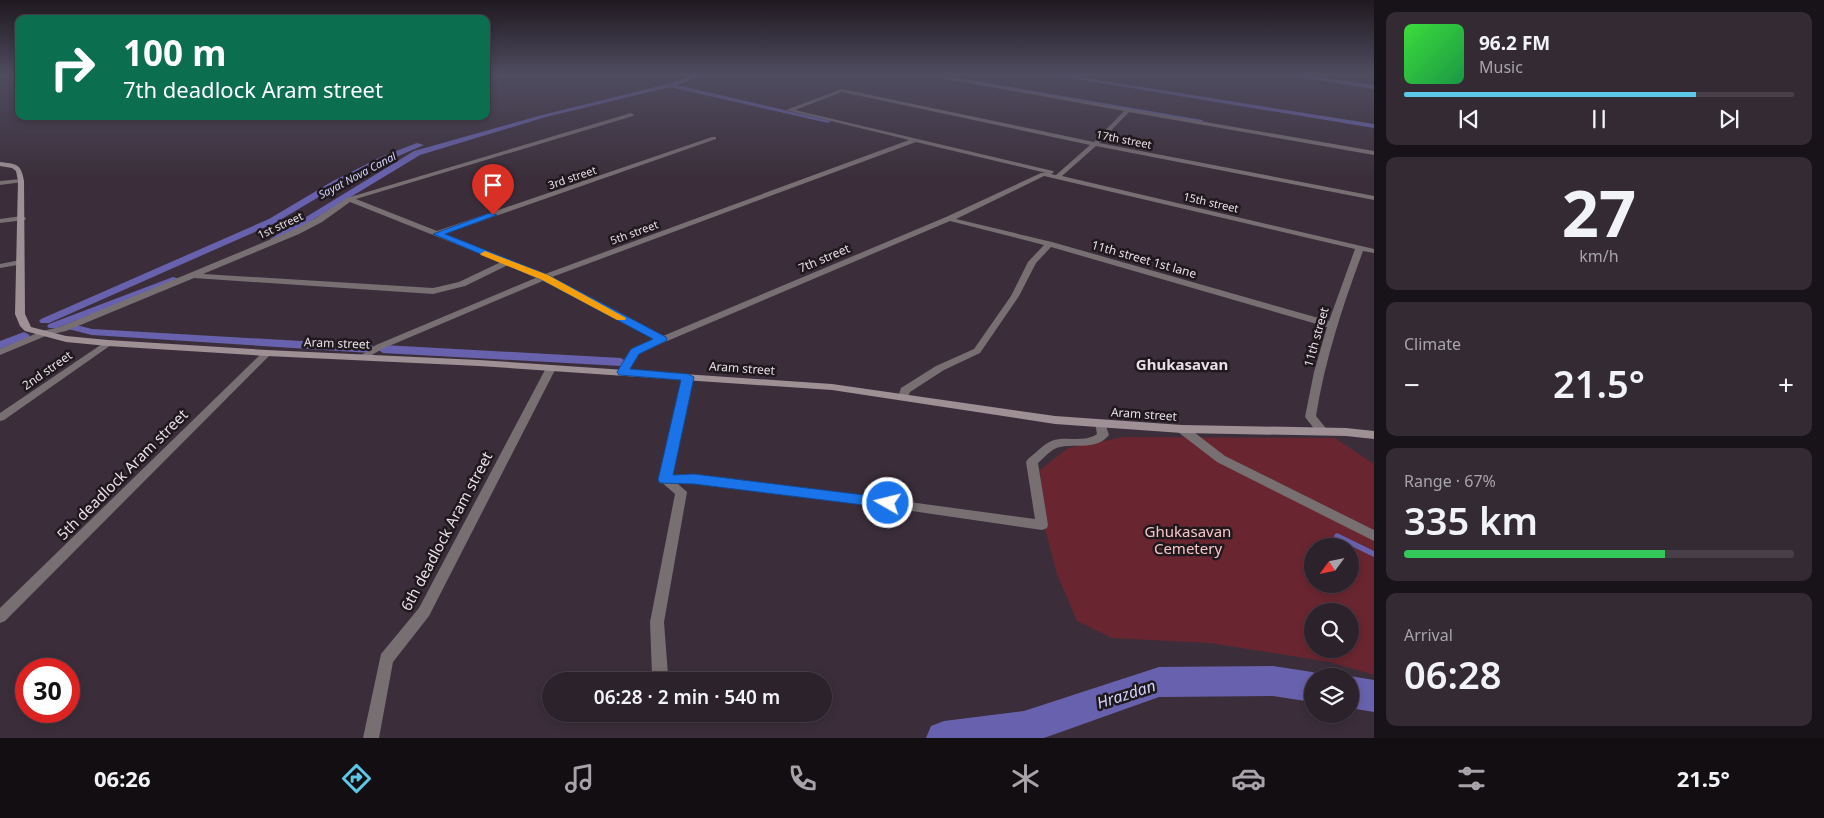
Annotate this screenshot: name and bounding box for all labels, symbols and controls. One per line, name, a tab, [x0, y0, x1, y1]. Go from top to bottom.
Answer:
text: 100 m	[123, 29, 226, 76]
text: 96.2 FM	[1479, 30, 1550, 56]
icon: right	[40, 35, 105, 100]
text: Music	[1479, 56, 1523, 78]
text: 7th deadlock Aram street	[123, 74, 383, 104]
icon: previous	[1455, 105, 1483, 133]
icon: pause	[1585, 105, 1613, 133]
icon: next	[1715, 105, 1743, 133]
street label: 17th street	[1095, 126, 1153, 152]
water label: Sayat Nova Canal	[316, 148, 399, 202]
street label: 3rd street	[546, 162, 598, 192]
pin	[472, 164, 514, 215]
text: 27	[1562, 168, 1636, 256]
icon: arrive	[479, 171, 507, 199]
street label: 15th street	[1182, 188, 1240, 216]
street label: 1st street	[255, 208, 305, 242]
street label: 5th street	[608, 216, 660, 248]
street label: 11th street 1st lane	[1090, 236, 1199, 282]
street label: 7th street	[796, 239, 853, 276]
text: km/h	[1579, 245, 1619, 267]
street label: 11th street	[1299, 305, 1333, 369]
street label: Aram street	[304, 333, 371, 353]
text: Climate	[1404, 333, 1461, 355]
street label: 2nd street	[19, 346, 76, 393]
district label: Ghukasavan	[1136, 354, 1228, 374]
street label: Aram street	[708, 357, 776, 379]
text: 21.5°	[1553, 357, 1645, 409]
text: −	[1404, 365, 1420, 403]
text: +	[1778, 365, 1794, 403]
street label: Aram street	[1110, 403, 1178, 425]
street label: 5th deadlock Aram street	[52, 404, 192, 544]
street label: 6th deadlock Aram street	[396, 448, 497, 614]
text: Range · 67%	[1404, 470, 1496, 492]
position arrow	[861, 476, 913, 528]
text: 335 km	[1404, 494, 1538, 546]
park label: Ghukasavan Cemetery	[1145, 521, 1231, 558]
north arrow	[1304, 538, 1359, 592]
map controls	[1304, 538, 1359, 723]
button: search	[1304, 603, 1359, 658]
text: Arrival	[1404, 624, 1453, 646]
text: 06:28	[1404, 648, 1501, 700]
speed limit sign: 30	[15, 658, 80, 723]
button: layers	[1304, 668, 1359, 723]
water label: Hrazdan	[1094, 674, 1158, 714]
text: 06:28 · 2 min · 540 m	[594, 684, 780, 710]
icon: directions	[339, 761, 374, 796]
icon: music	[562, 761, 597, 796]
icon: phone	[785, 761, 820, 796]
icon: climate	[1008, 761, 1043, 796]
icon: car	[1231, 761, 1266, 796]
icon: filters	[1454, 761, 1489, 796]
text: 06:26	[94, 763, 151, 793]
text: 21.5°	[1677, 763, 1730, 793]

